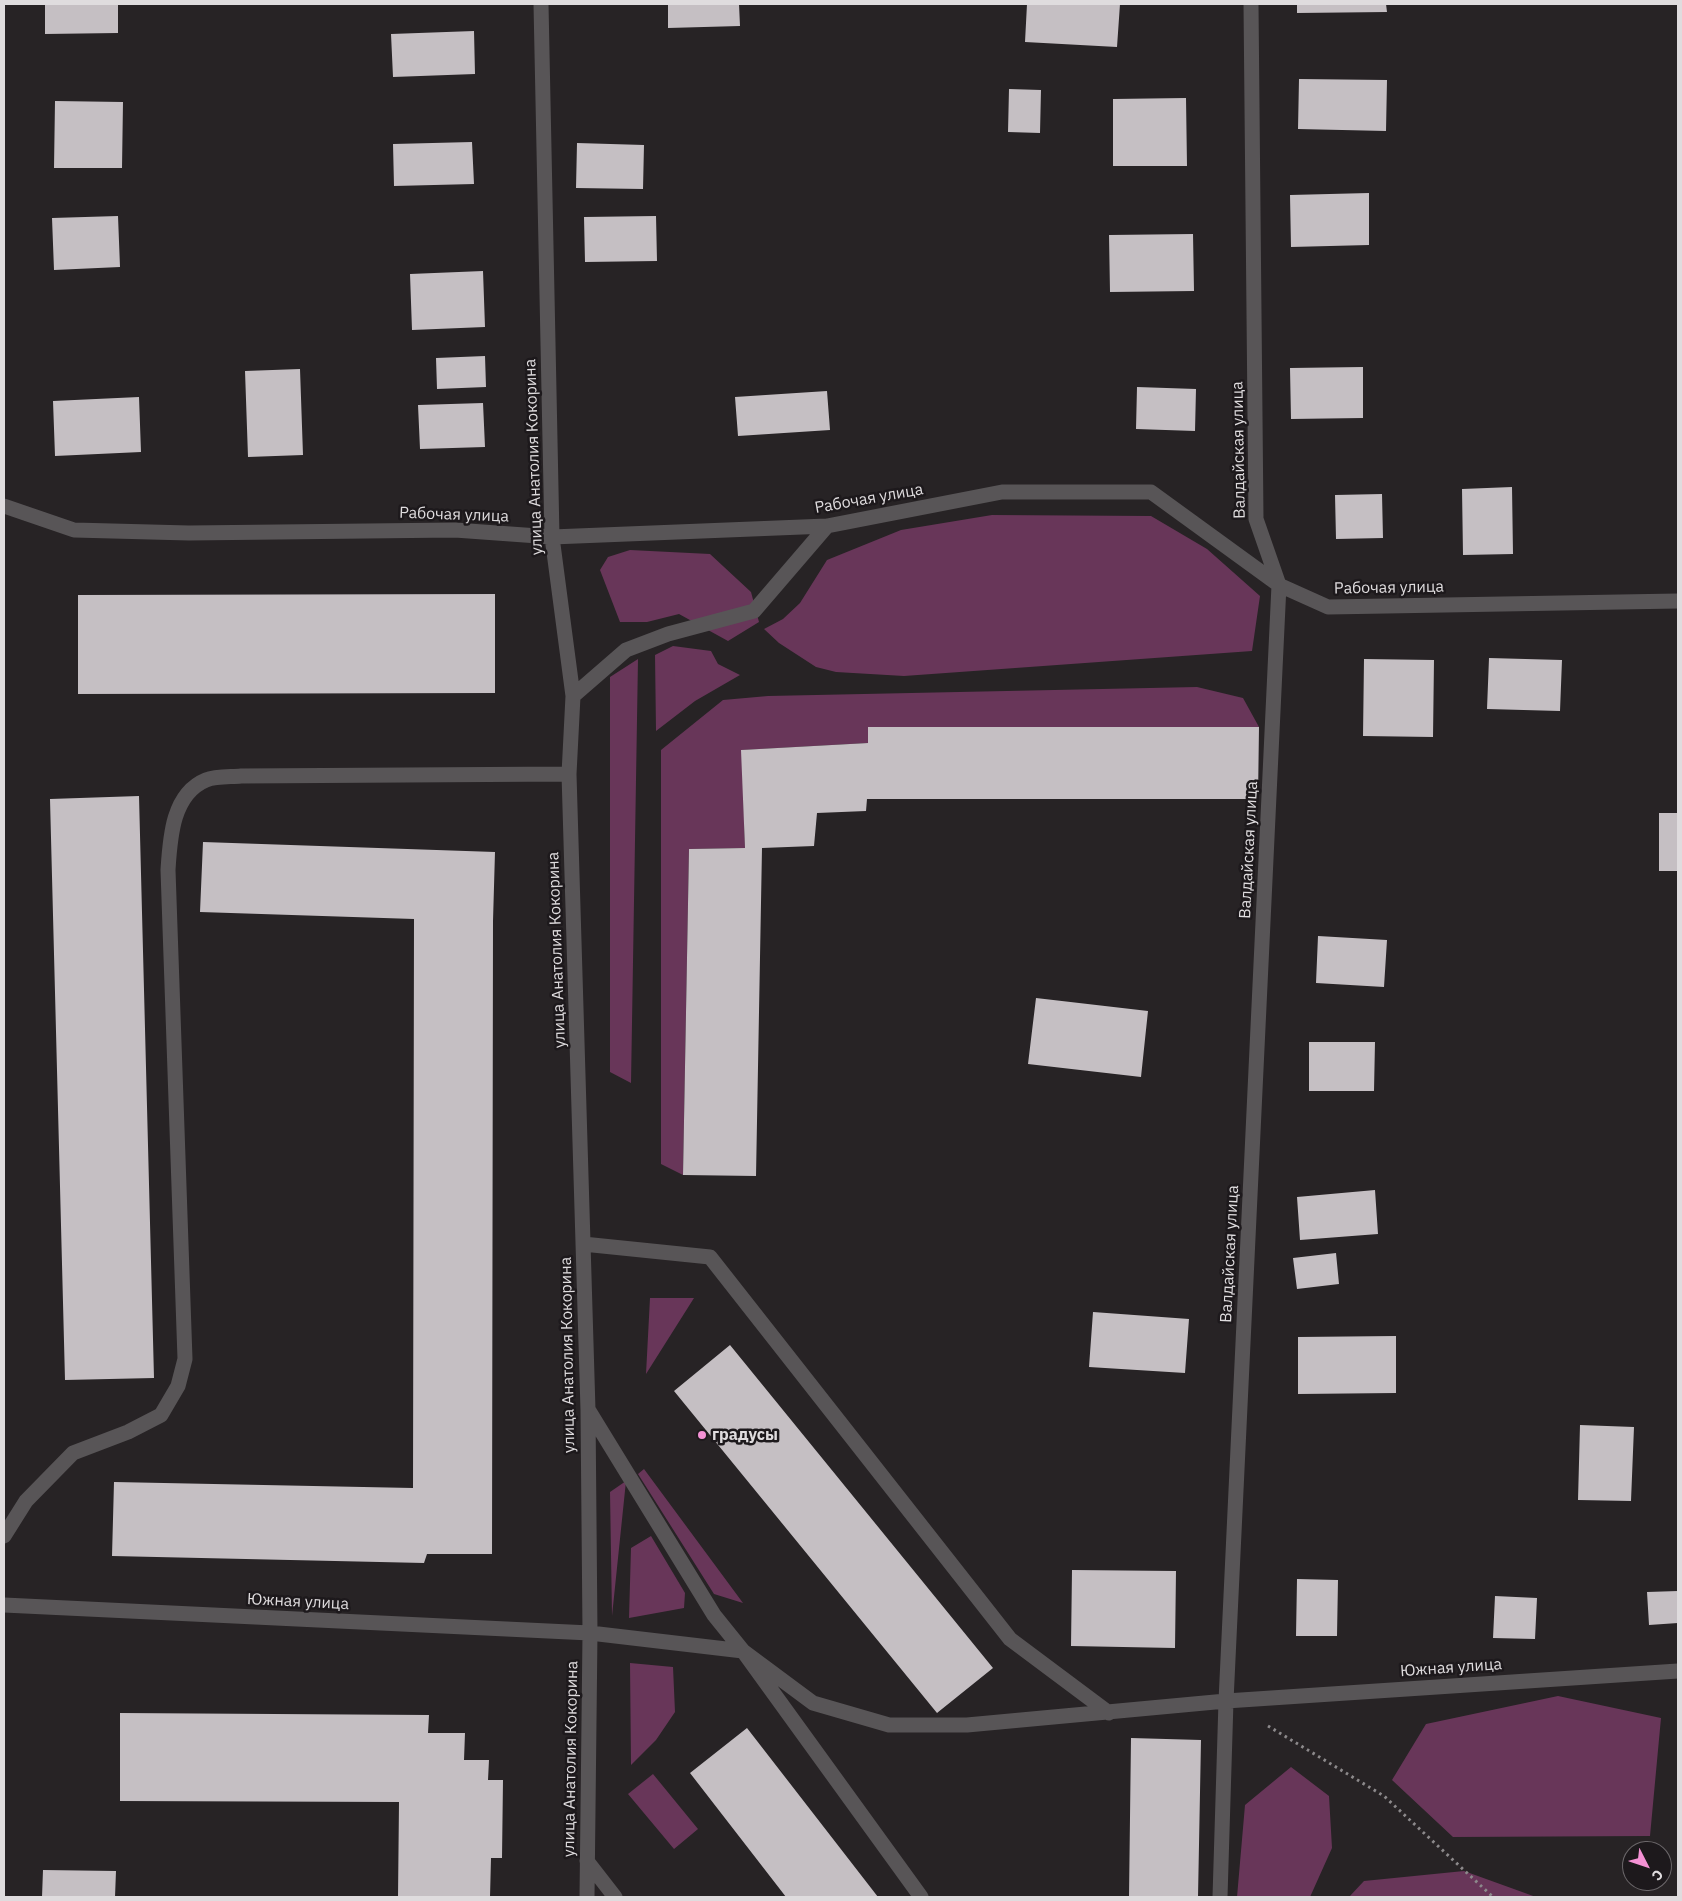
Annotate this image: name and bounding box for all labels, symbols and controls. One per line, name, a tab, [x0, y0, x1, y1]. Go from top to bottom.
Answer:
street label: улица Анатолия Кокорина	[521, 359, 547, 555]
street label: Валдайская улица	[1228, 381, 1250, 519]
street label: Рабочая улица	[813, 480, 925, 518]
street label: Рабочая улица	[399, 503, 509, 527]
street label: Рабочая улица	[1334, 577, 1444, 599]
street label: Валдайская улица	[1236, 781, 1262, 919]
street label: улица Анатолия Кокорина	[544, 852, 570, 1048]
street label: Валдайская улица	[1217, 1185, 1243, 1323]
street label: улица Анатолия Кокорина	[557, 1257, 579, 1453]
place label: градусы	[712, 1425, 778, 1445]
marker: градусы	[696, 1429, 708, 1441]
street label: Южная улица	[247, 1590, 349, 1614]
street label: Южная улица	[1399, 1655, 1503, 1681]
street label: улица Анатолия Кокорина	[560, 1661, 582, 1857]
north arrow	[1622, 1841, 1672, 1891]
text: С	[1648, 1866, 1667, 1885]

